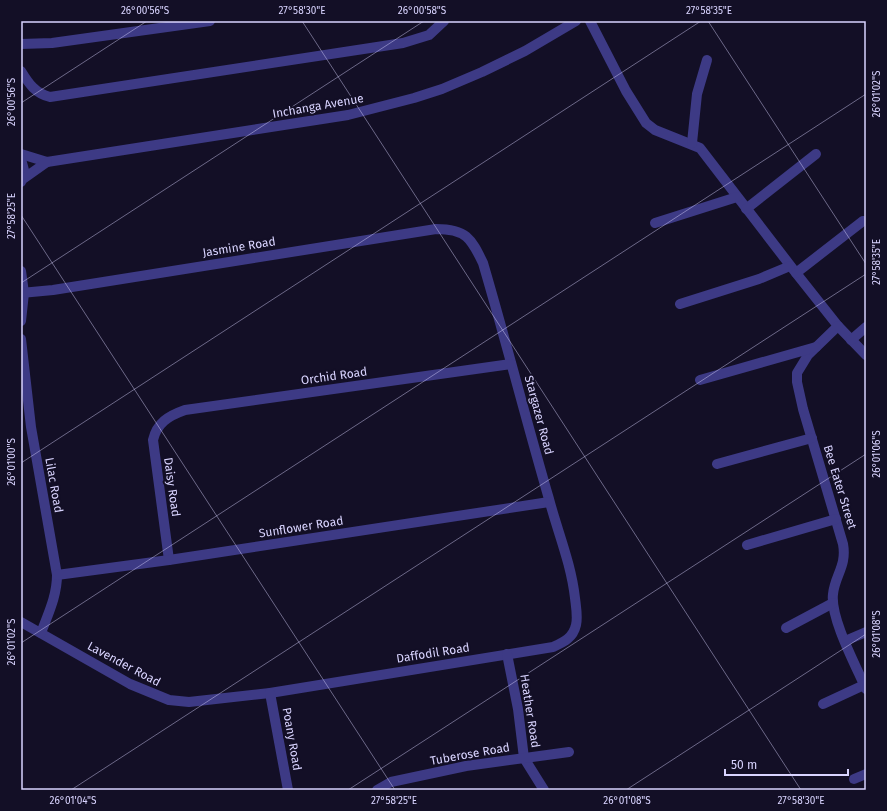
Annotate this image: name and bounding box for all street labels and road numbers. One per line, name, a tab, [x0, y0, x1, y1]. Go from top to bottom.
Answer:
street label: Inchanga Avenue	[271, 91, 365, 121]
street label: Jasmine Road	[201, 234, 277, 260]
street label: Orchid Road	[300, 364, 368, 388]
street label: Stargazer Road	[522, 374, 556, 456]
street label: Bee Eater Street	[821, 443, 860, 531]
street label: Lilac Road	[42, 456, 66, 514]
street label: Daisy Road	[161, 456, 183, 518]
street label: Sunflower Road	[258, 513, 344, 541]
street label: Lavender Road	[85, 639, 163, 689]
street label: Daffodil Road	[395, 640, 471, 666]
street label: Heather Road	[517, 673, 543, 749]
street label: Poany Road	[280, 706, 304, 772]
street label: Tuberose Road	[429, 740, 511, 768]

